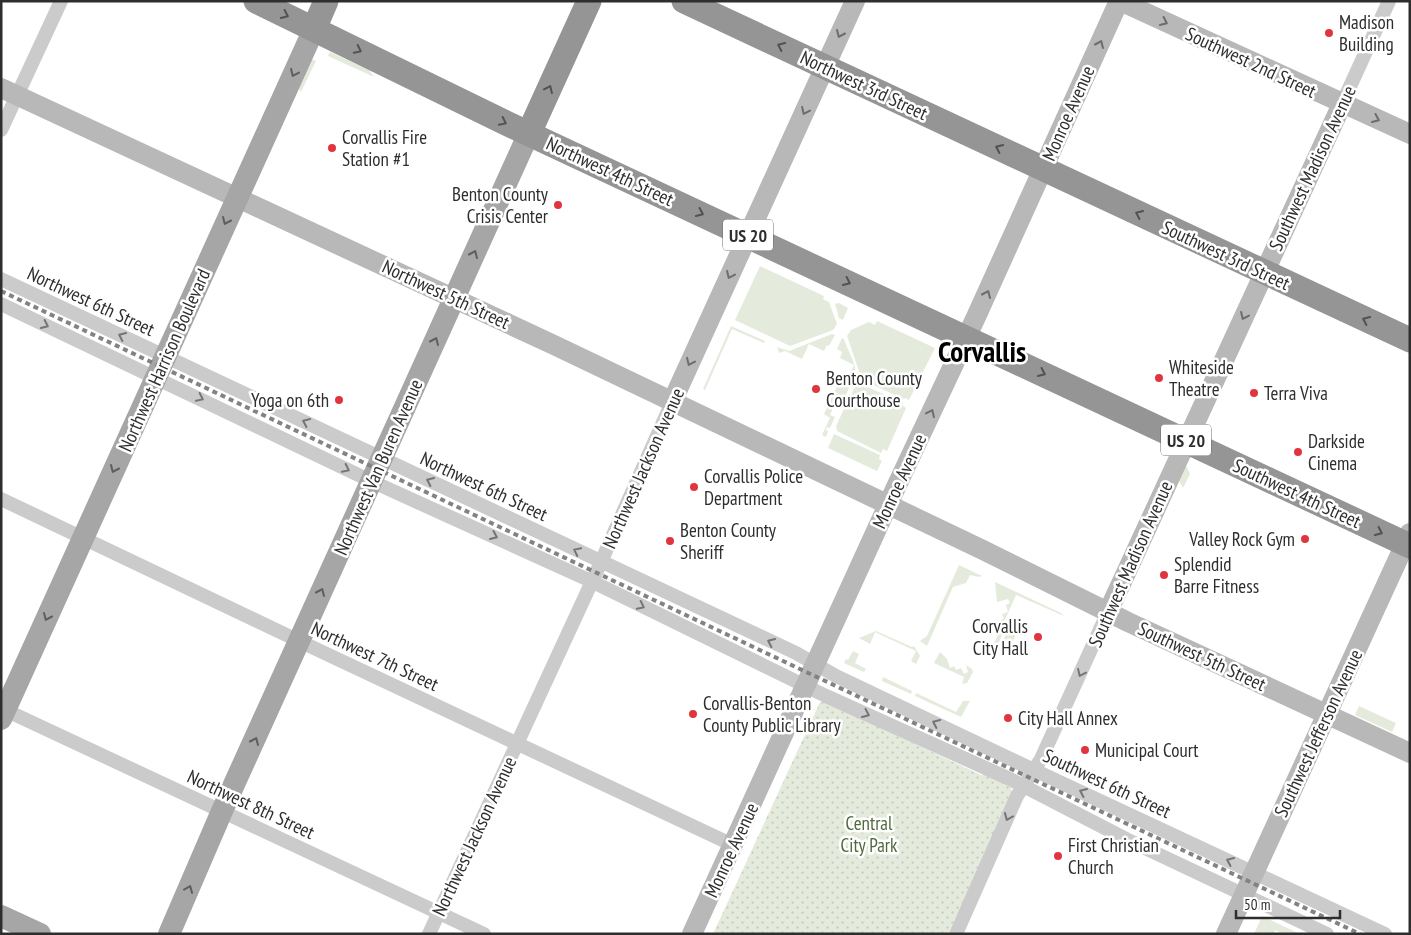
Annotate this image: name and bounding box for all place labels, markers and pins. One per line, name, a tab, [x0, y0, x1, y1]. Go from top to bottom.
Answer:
place label: Madison Building	[1339, 10, 1394, 56]
marker: Madison Building	[1323, 27, 1335, 39]
place label: Corvallis Fire Station #1	[342, 125, 427, 171]
marker: Corvallis Fire Station #1	[326, 142, 338, 154]
place label: Benton County Crisis Center	[452, 182, 549, 228]
marker: Benton County Crisis Center	[552, 199, 564, 211]
place label: Whiteside Theatre	[1169, 355, 1234, 401]
place label: Benton County Courthouse	[826, 366, 923, 412]
marker: Whiteside Theatre	[1153, 372, 1165, 384]
place label: Terra Viva	[1264, 381, 1328, 405]
marker: Benton County Courthouse	[810, 383, 822, 395]
marker: Terra Viva	[1248, 387, 1260, 399]
place label: Yoga on 6th	[251, 388, 329, 412]
marker: Yoga on 6th	[333, 394, 345, 406]
place label: Darkside Cinema	[1308, 429, 1365, 475]
marker: Darkside Cinema	[1292, 446, 1304, 458]
place label: Corvallis Police Department	[704, 464, 803, 510]
marker: Corvallis Police Department	[688, 481, 700, 493]
place label: Benton County Sheriff	[680, 518, 777, 564]
place label: Valley Rock Gym	[1188, 527, 1295, 551]
marker: Valley Rock Gym	[1299, 533, 1311, 545]
marker: Benton County Sheriff	[664, 535, 676, 547]
place label: Splendid Barre Fitness	[1174, 552, 1259, 598]
marker: Splendid Barre Fitness	[1158, 569, 1170, 581]
place label: Corvallis City Hall	[972, 614, 1029, 660]
marker: Corvallis City Hall	[1032, 631, 1044, 643]
place label: Corvallis-Benton County Public Library	[703, 691, 841, 737]
place label: City Hall Annex	[1018, 706, 1118, 730]
marker: Corvallis-Benton County Public Library	[687, 708, 699, 720]
marker: City Hall Annex	[1002, 712, 1014, 724]
place label: Municipal Court	[1095, 738, 1199, 762]
marker: Municipal Court	[1079, 744, 1091, 756]
place label: First Christian Church	[1068, 833, 1159, 879]
marker: First Christian Church	[1052, 850, 1064, 862]

